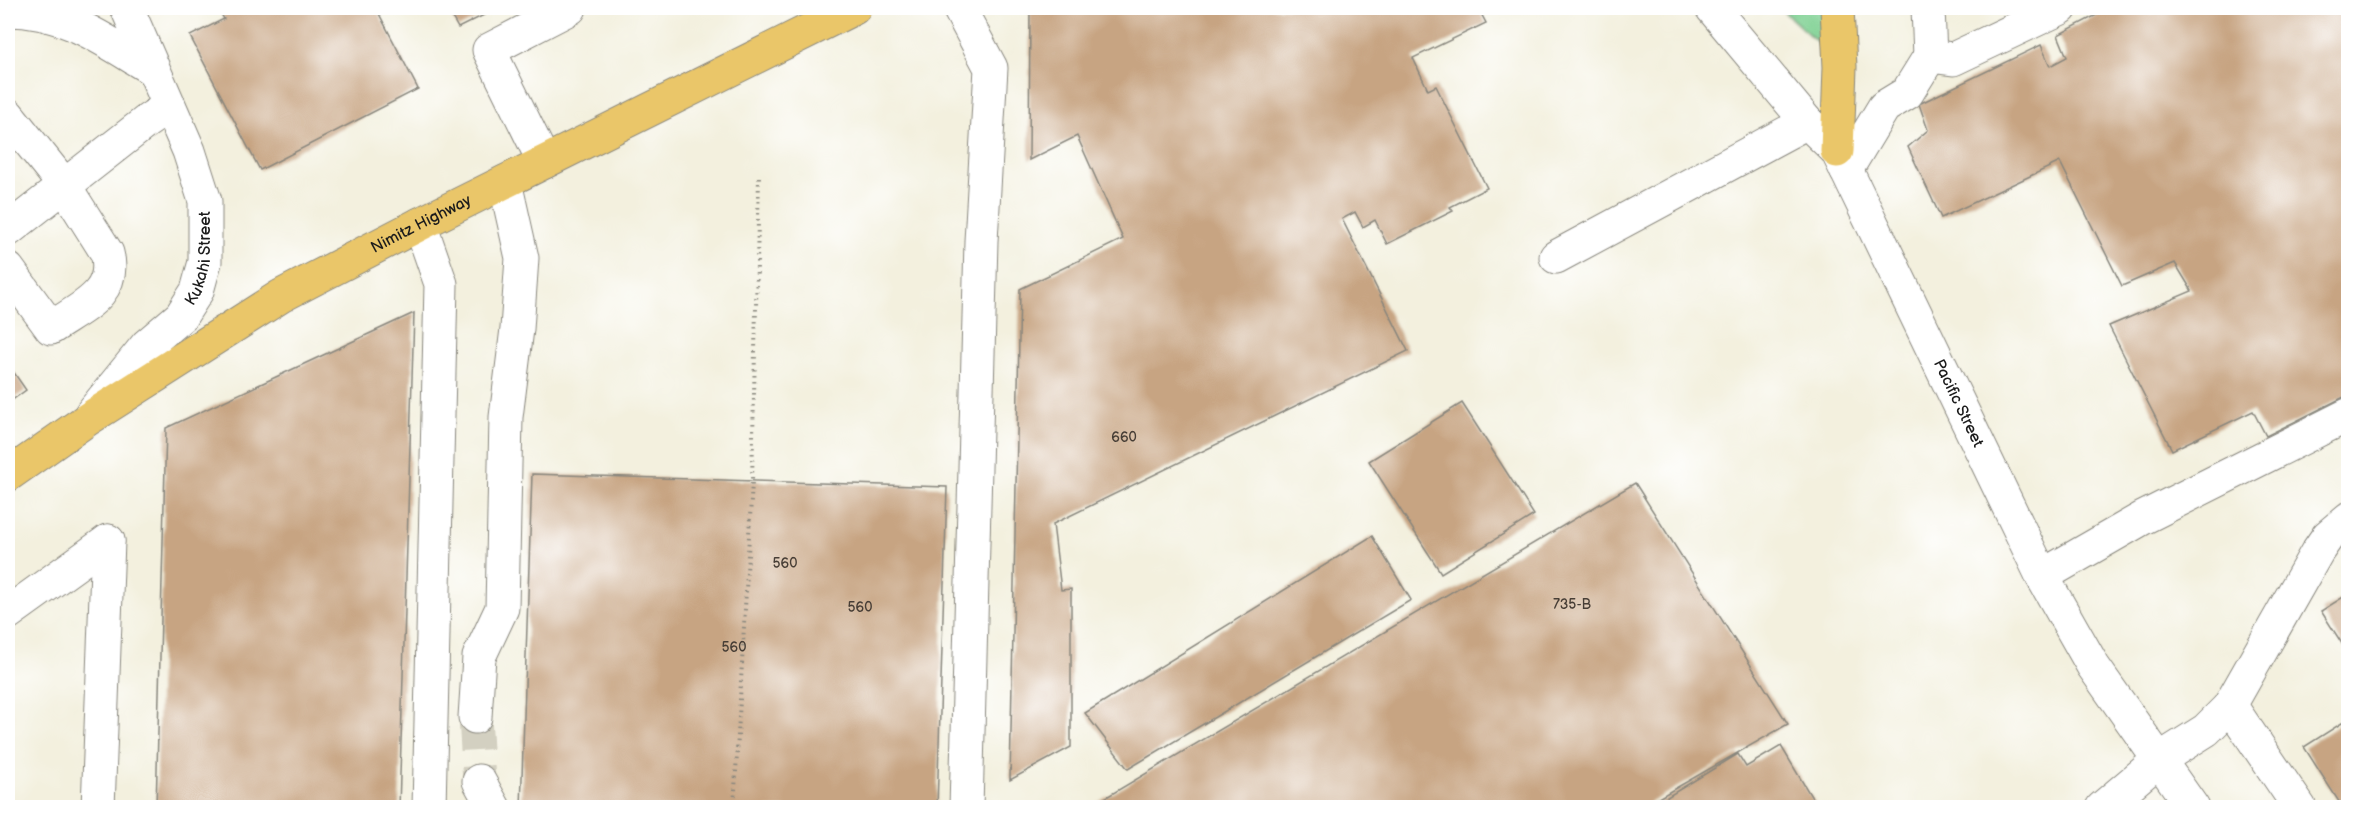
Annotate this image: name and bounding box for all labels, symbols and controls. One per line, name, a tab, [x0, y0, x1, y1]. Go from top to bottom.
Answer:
street label: Nimitz Highway	[368, 190, 475, 257]
street label: Kukahi Street	[181, 211, 215, 309]
street label: Pacific Street	[1929, 356, 1988, 450]
house number: 660	[1111, 429, 1137, 446]
house number: 560	[773, 555, 797, 572]
house number: 735-B	[1553, 596, 1592, 613]
house number: 560	[848, 599, 872, 616]
house number: 560	[722, 639, 746, 656]

